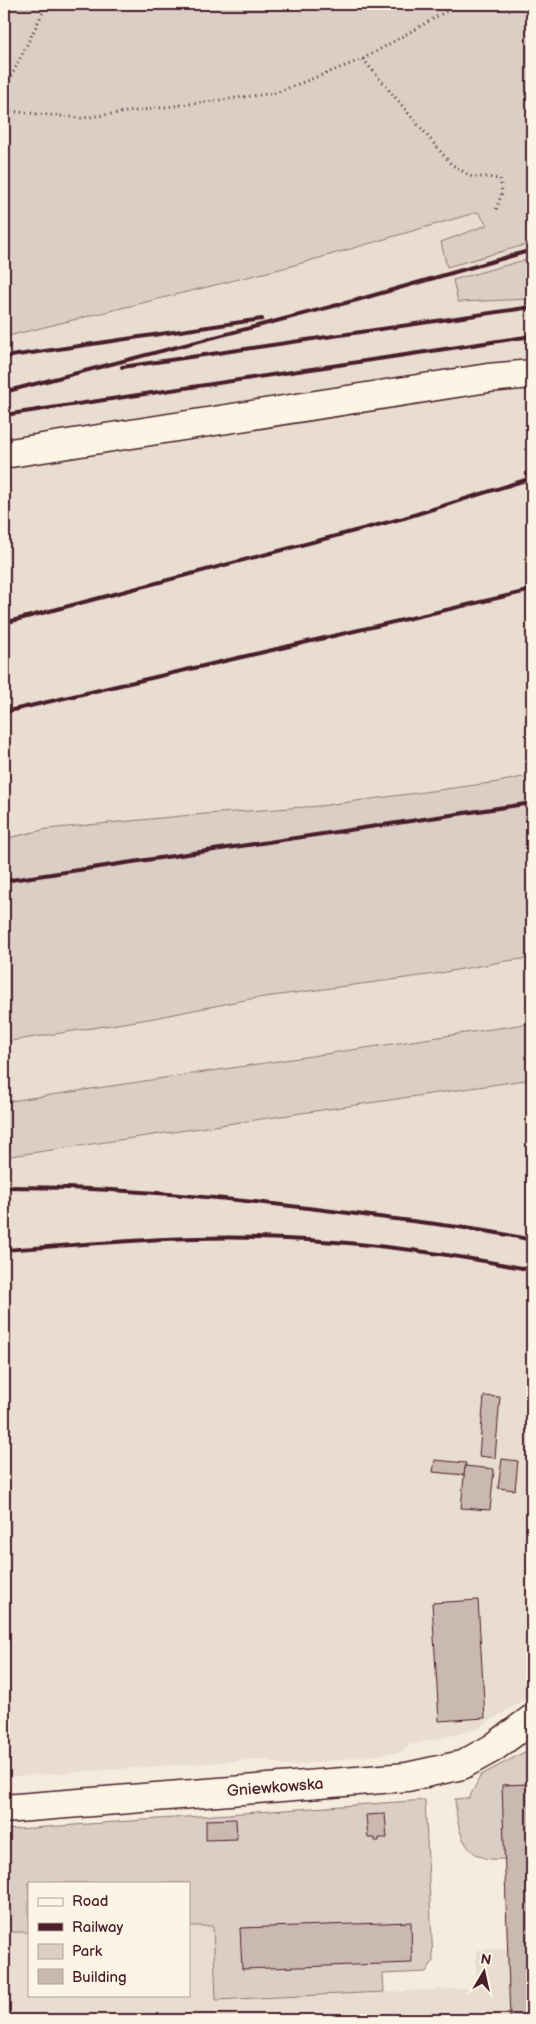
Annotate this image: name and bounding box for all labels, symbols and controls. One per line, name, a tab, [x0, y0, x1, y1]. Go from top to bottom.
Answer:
street label: Gniewkowska	[226, 1774, 324, 1801]
legend	[28, 1882, 190, 1996]
text: Road	[72, 1892, 108, 1911]
text: Railway	[72, 1918, 123, 1937]
text: Park	[72, 1942, 103, 1961]
north arrow	[458, 1946, 508, 1996]
text: N	[479, 1950, 492, 1969]
text: Building	[72, 1968, 127, 1987]

